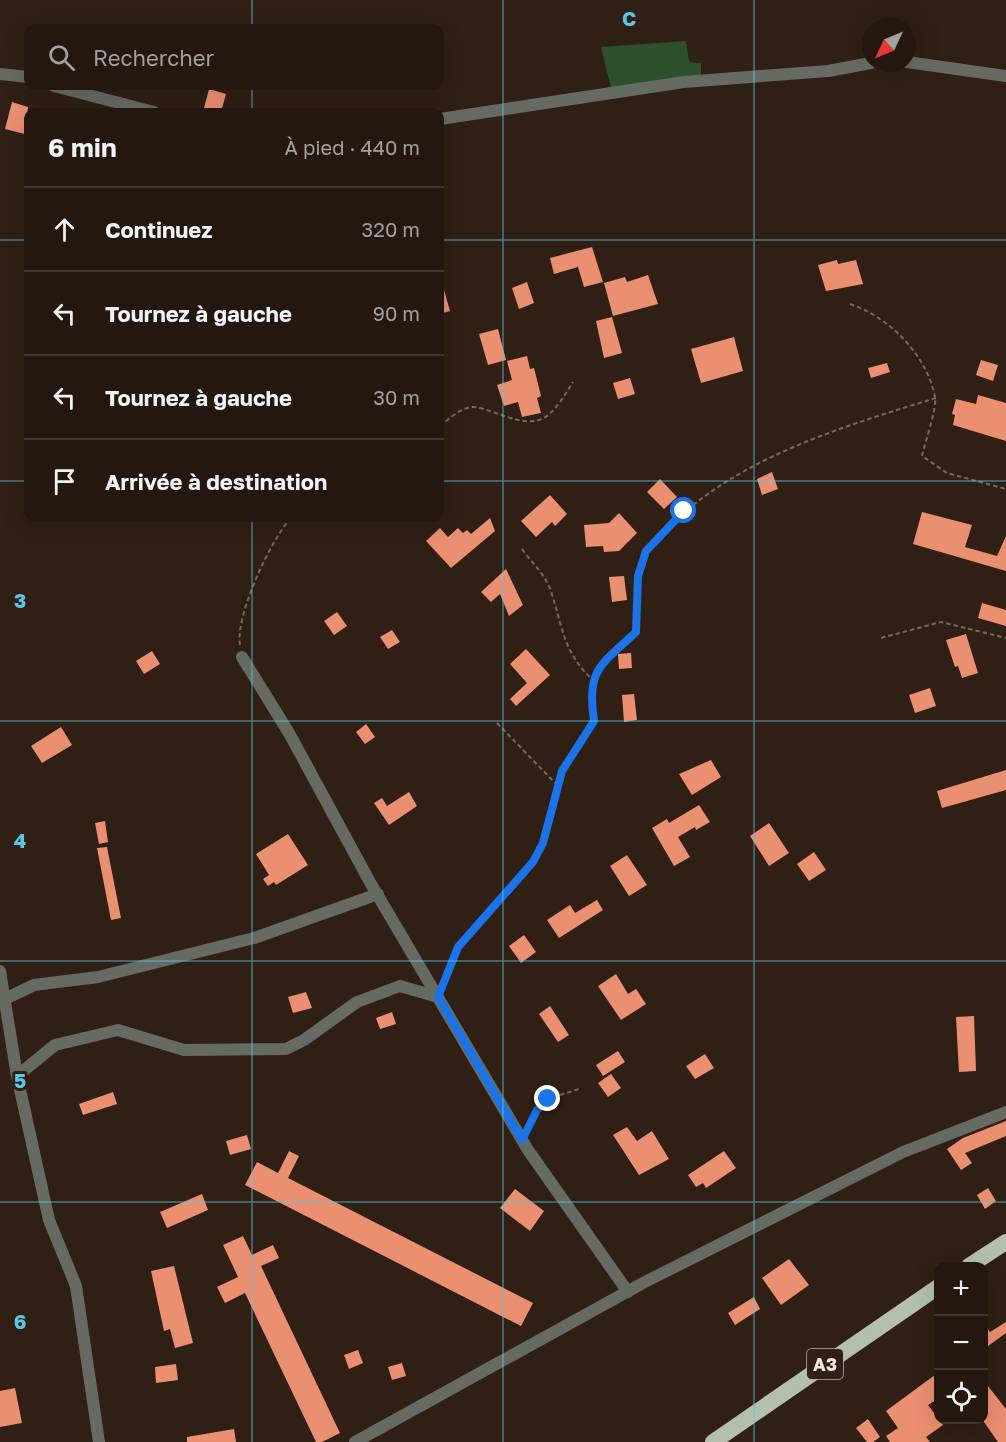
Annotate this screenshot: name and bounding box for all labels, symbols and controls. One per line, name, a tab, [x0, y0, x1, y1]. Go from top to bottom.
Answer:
text: C	[622, 6, 636, 30]
north arrow	[862, 18, 916, 72]
search box	[24, 24, 444, 90]
icon: search	[45, 41, 78, 74]
text: Rechercher	[93, 44, 214, 71]
text: 6 min	[48, 132, 117, 163]
text: À pied · 440 m	[285, 135, 420, 159]
icon: ahead	[48, 213, 81, 246]
text: Continuez	[105, 216, 212, 243]
text: 320 m	[362, 217, 420, 241]
icon: left	[48, 297, 81, 330]
text: Tournez à gauche	[105, 300, 292, 327]
text: 90 m	[373, 301, 420, 325]
icon: left	[48, 381, 81, 414]
text: Tournez à gauche	[105, 384, 292, 411]
text: 30 m	[373, 385, 420, 409]
icon: arrive	[48, 465, 81, 498]
text: Arrivée à destination	[105, 468, 327, 495]
route start	[670, 497, 696, 523]
text: 3	[14, 588, 26, 612]
text: 4	[14, 828, 26, 852]
text: 5	[14, 1068, 26, 1092]
route end	[534, 1085, 560, 1111]
map controls	[934, 1262, 988, 1424]
button: +	[934, 1262, 988, 1316]
text: 6	[14, 1309, 26, 1333]
button: −	[934, 1316, 988, 1370]
road number: A3	[807, 1349, 843, 1379]
button: locate	[934, 1370, 988, 1424]

